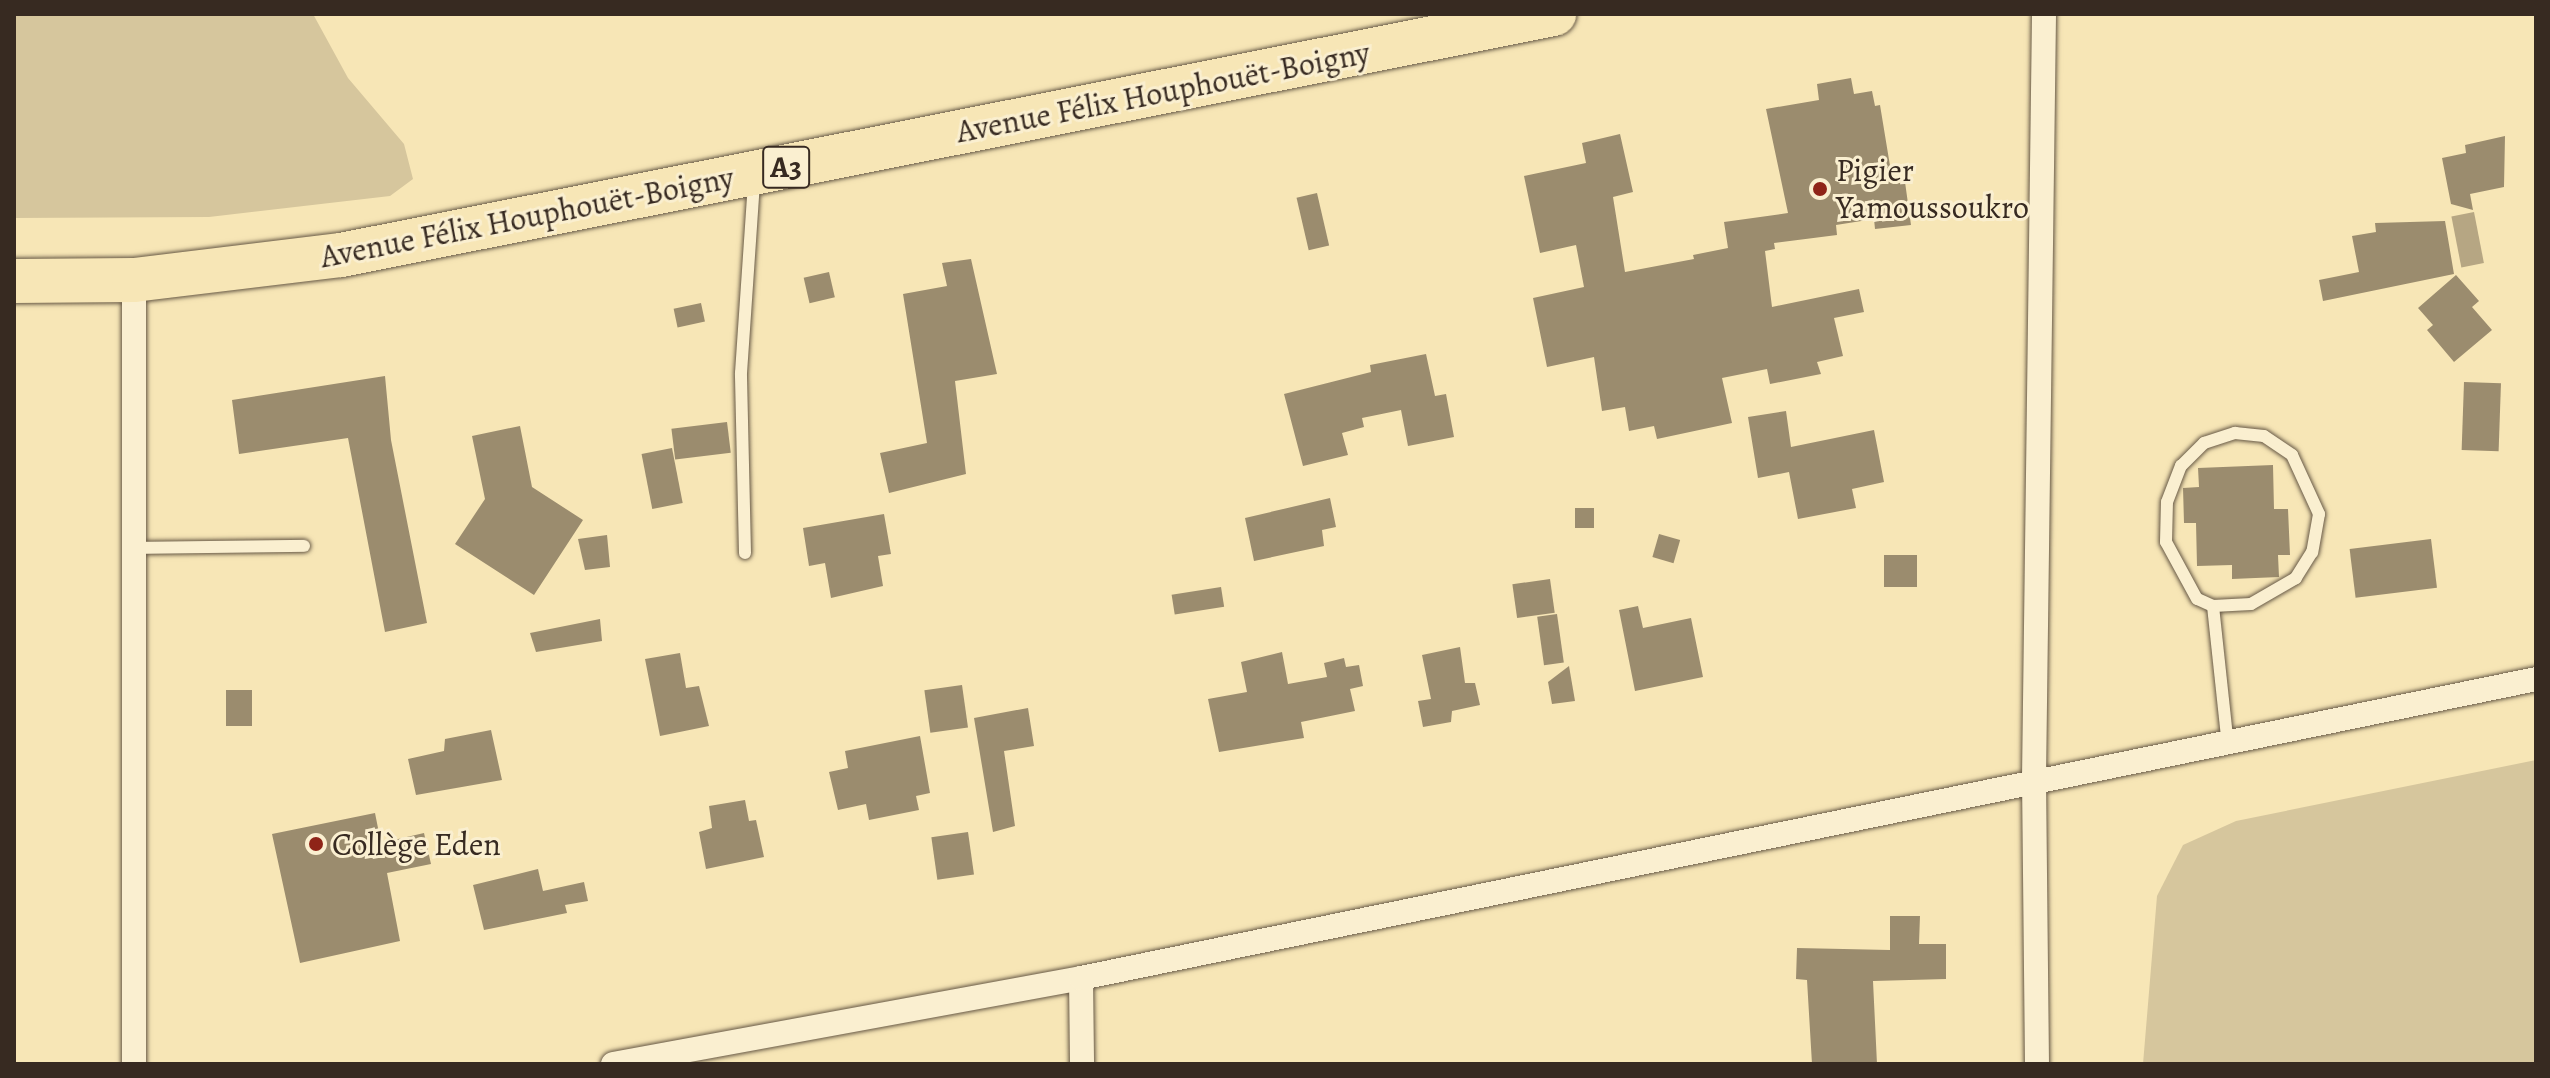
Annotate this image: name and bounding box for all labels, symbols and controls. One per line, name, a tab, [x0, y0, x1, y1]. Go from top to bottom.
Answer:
street label: Avenue Félix Houphouët-Boigny	[953, 33, 1373, 151]
road number: A3	[762, 141, 810, 193]
place label: Pigier Yamoussoukro	[1836, 152, 2029, 227]
street label: Avenue Félix Houphouët-Boigny	[317, 158, 737, 276]
marker: Pigier Yamoussoukro	[1811, 180, 1829, 198]
place label: Collège Eden	[332, 825, 501, 863]
marker: Collège Eden	[307, 835, 325, 853]

